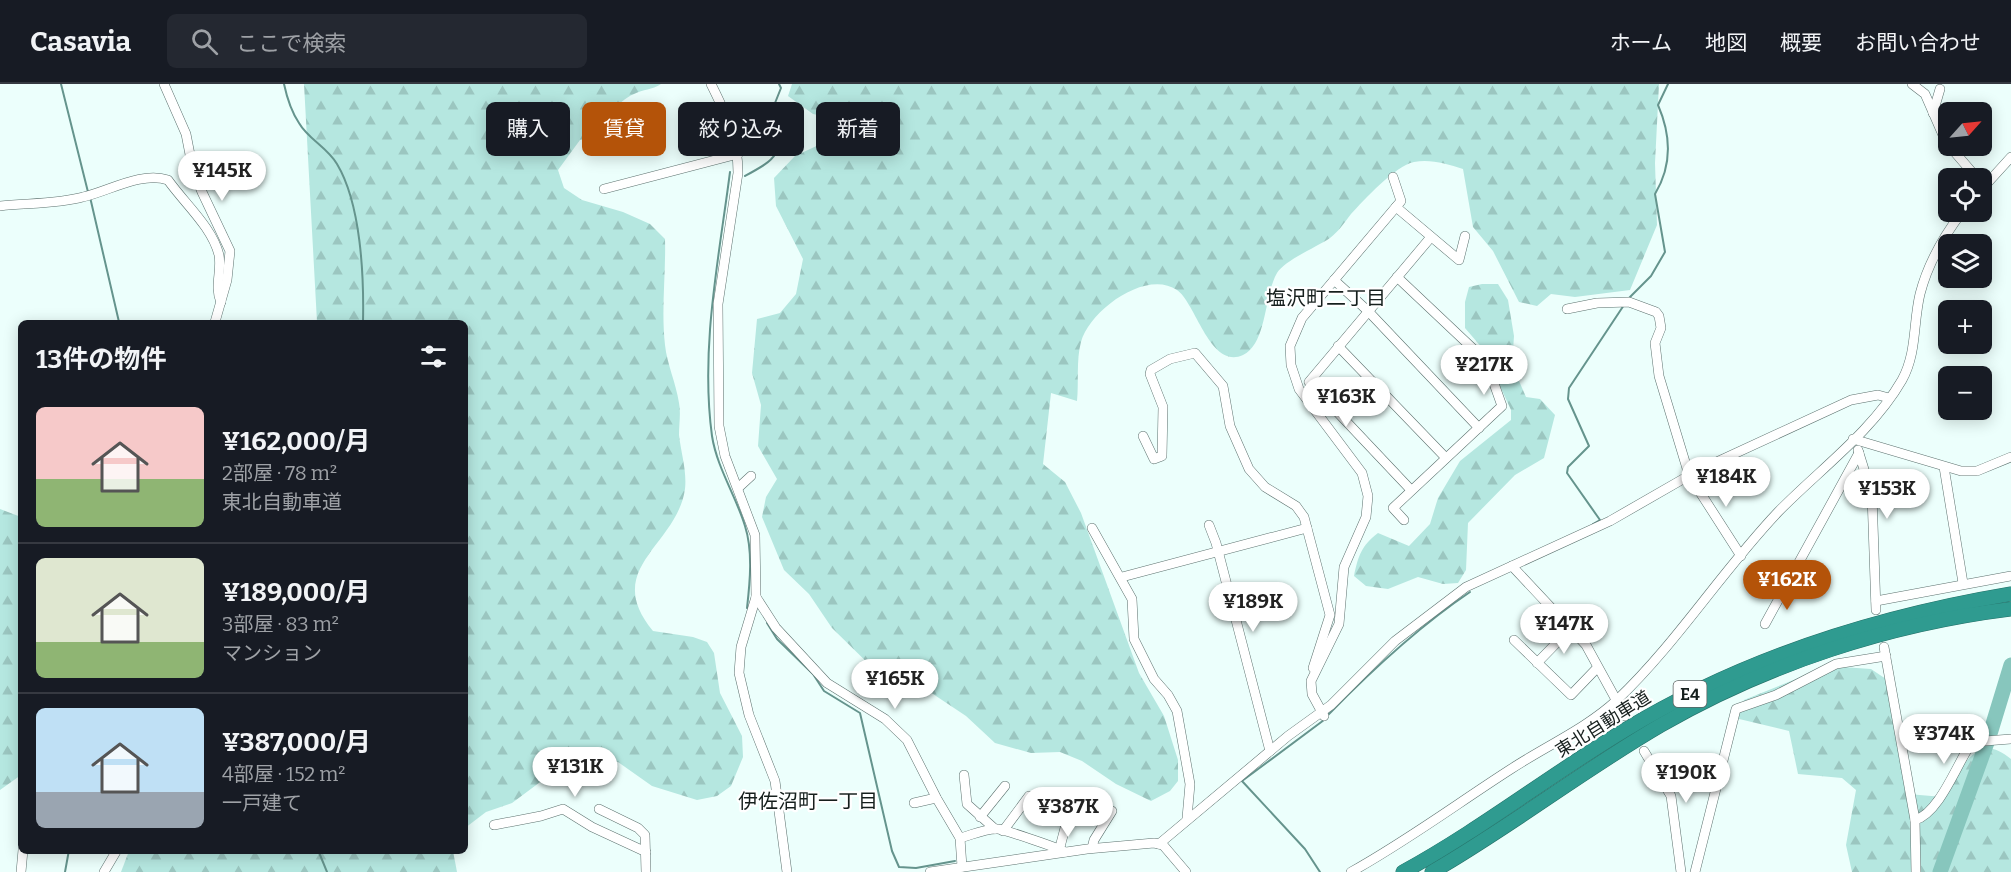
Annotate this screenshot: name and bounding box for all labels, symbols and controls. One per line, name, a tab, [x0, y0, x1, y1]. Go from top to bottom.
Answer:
search box	[167, 14, 587, 68]
text: Casavia	[30, 25, 131, 58]
icon: search	[188, 25, 221, 58]
text: ここで検索	[236, 30, 346, 57]
text: ホーム	[1610, 30, 1672, 56]
text: 地図	[1705, 30, 1747, 56]
text: 概要	[1780, 30, 1822, 56]
text: お問い合わせ	[1855, 30, 1981, 56]
chip: 購入	[486, 102, 570, 156]
chip: 賃貸	[582, 102, 666, 156]
chip: 絞り込み	[678, 102, 804, 156]
chip: 新着	[816, 102, 900, 156]
north arrow	[1938, 102, 1992, 156]
map controls	[1938, 102, 1992, 420]
pin: ¥145K	[180, 151, 264, 202]
text: ¥145K	[192, 158, 252, 182]
button: locate	[1938, 168, 1992, 222]
button: layers	[1938, 234, 1992, 288]
district label: 塩沢町二丁目	[1266, 286, 1386, 310]
button: +	[1938, 300, 1992, 354]
icon: filters	[417, 340, 450, 373]
text: 13件の物件	[36, 344, 166, 375]
pin: ¥217K	[1442, 345, 1526, 396]
text: ¥217K	[1455, 352, 1513, 376]
button: −	[1938, 366, 1992, 420]
pin: ¥163K	[1304, 377, 1388, 428]
text: ¥163K	[1316, 384, 1376, 408]
text: ¥162,000/月	[222, 426, 371, 457]
icon: home	[84, 431, 156, 503]
pin: ¥184K	[1684, 457, 1768, 508]
text: 2部屋 · 78 m²	[222, 461, 337, 485]
text: ¥184K	[1695, 464, 1757, 488]
pin: ¥153K	[1845, 469, 1929, 520]
text: ¥153K	[1858, 476, 1916, 500]
text: 東北自動車道	[222, 490, 342, 514]
pin: ¥162K	[1745, 560, 1829, 611]
text: ¥162K	[1757, 567, 1817, 591]
text: ¥189,000/月	[222, 577, 371, 608]
icon: home	[84, 582, 156, 654]
pin: ¥189K	[1211, 582, 1295, 633]
text: ¥189K	[1223, 589, 1283, 613]
pin: ¥147K	[1522, 604, 1606, 655]
text: ¥147K	[1534, 611, 1594, 635]
text: 3部屋 · 83 m²	[222, 612, 339, 636]
text: マンション	[222, 641, 322, 665]
pin: ¥165K	[853, 659, 937, 710]
text: ¥165K	[865, 666, 925, 690]
road number: E4	[1674, 681, 1706, 707]
street label: 東北自動車道	[1551, 686, 1655, 762]
pin: ¥374K	[1902, 714, 1986, 765]
text: ¥374K	[1913, 721, 1975, 745]
text: ¥387,000/月	[222, 727, 371, 758]
icon: home	[84, 732, 156, 804]
pin: ¥131K	[533, 747, 617, 798]
pin: ¥190K	[1644, 753, 1728, 804]
text: ¥131K	[546, 754, 604, 778]
text: ¥190K	[1655, 760, 1717, 784]
text: 4部屋 · 152 m²	[222, 762, 345, 786]
pin: ¥387K	[1026, 787, 1110, 838]
district label: 伊佐沼町一丁目	[738, 789, 878, 813]
text: 一戸建て	[222, 791, 302, 815]
text: ¥387K	[1037, 794, 1099, 818]

